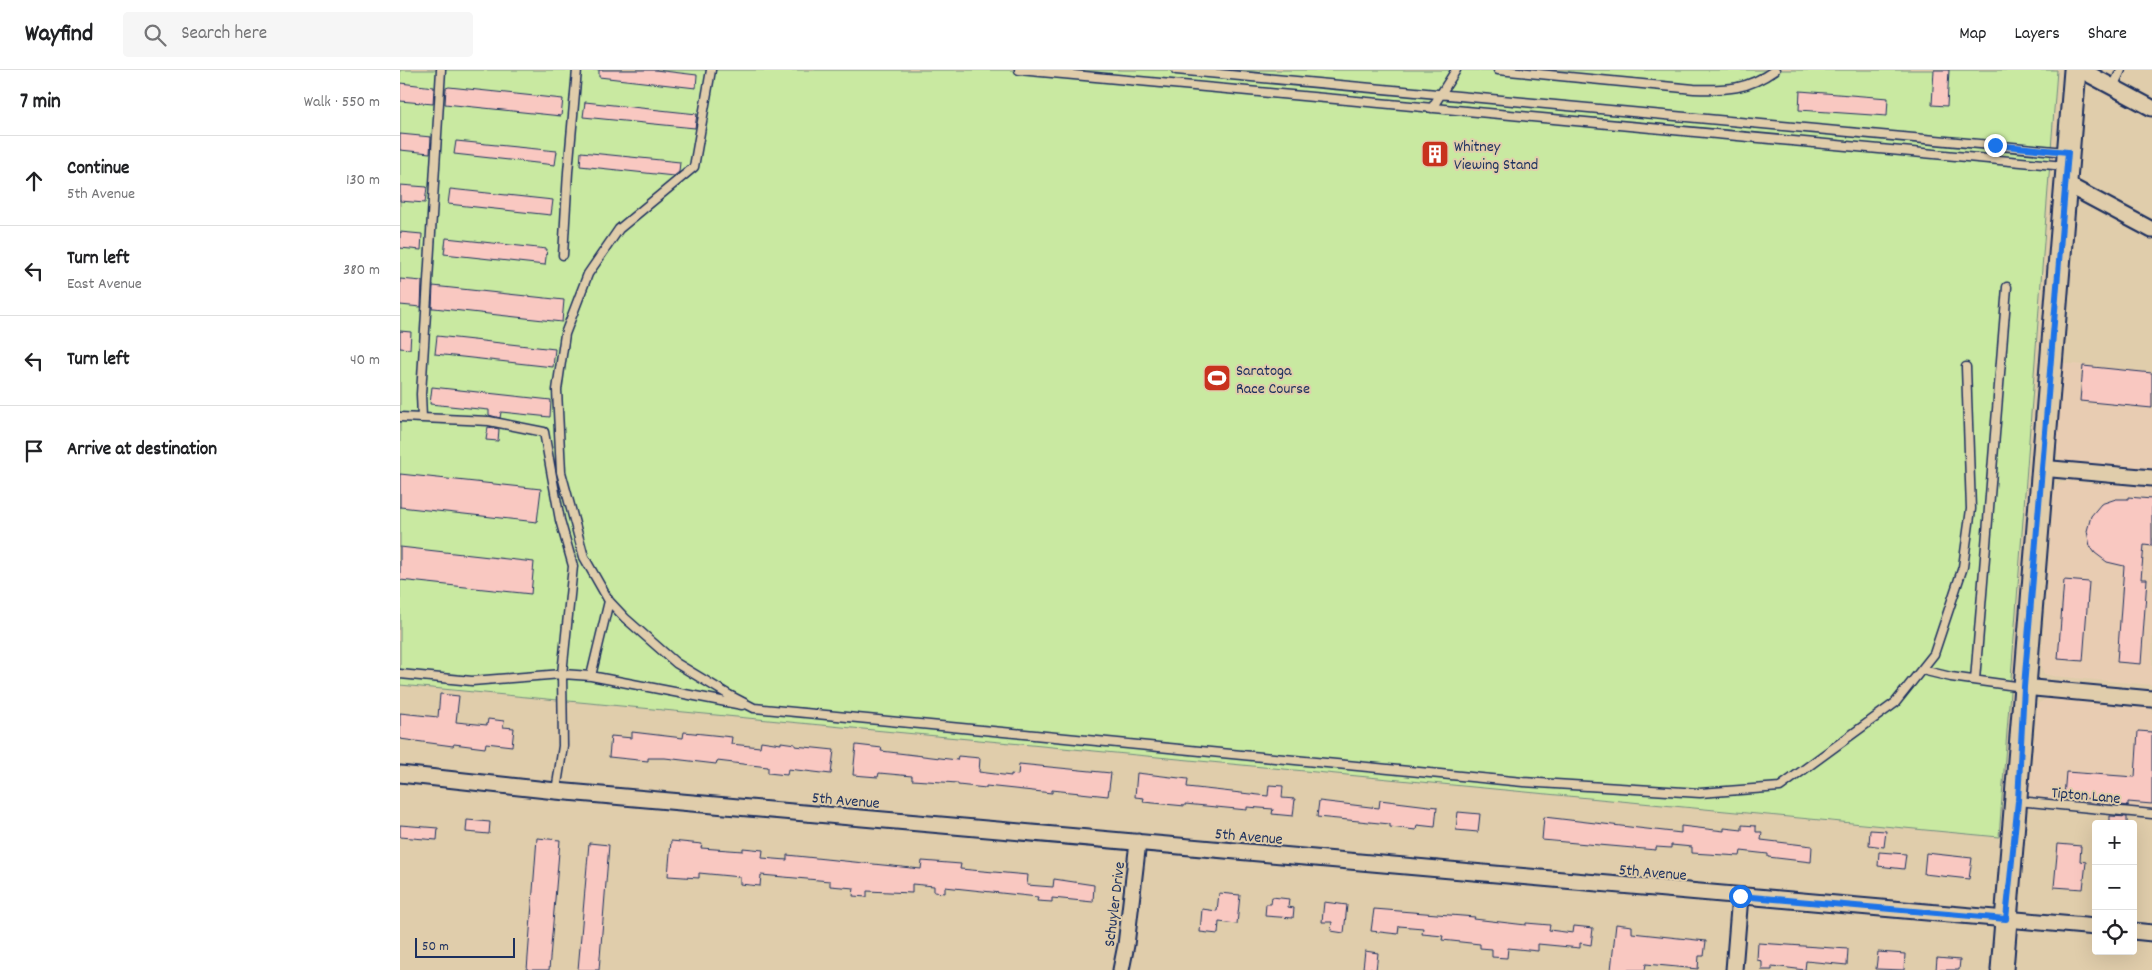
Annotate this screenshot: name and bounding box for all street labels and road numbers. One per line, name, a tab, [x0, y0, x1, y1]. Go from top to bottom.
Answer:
street label: Tipton Lane	[2050, 782, 2121, 811]
street label: 5th Avenue	[811, 787, 881, 816]
street label: 5th Avenue	[1214, 823, 1284, 852]
street label: 5th Avenue	[1618, 859, 1688, 888]
street label: Schuyler Drive	[1099, 860, 1132, 948]

